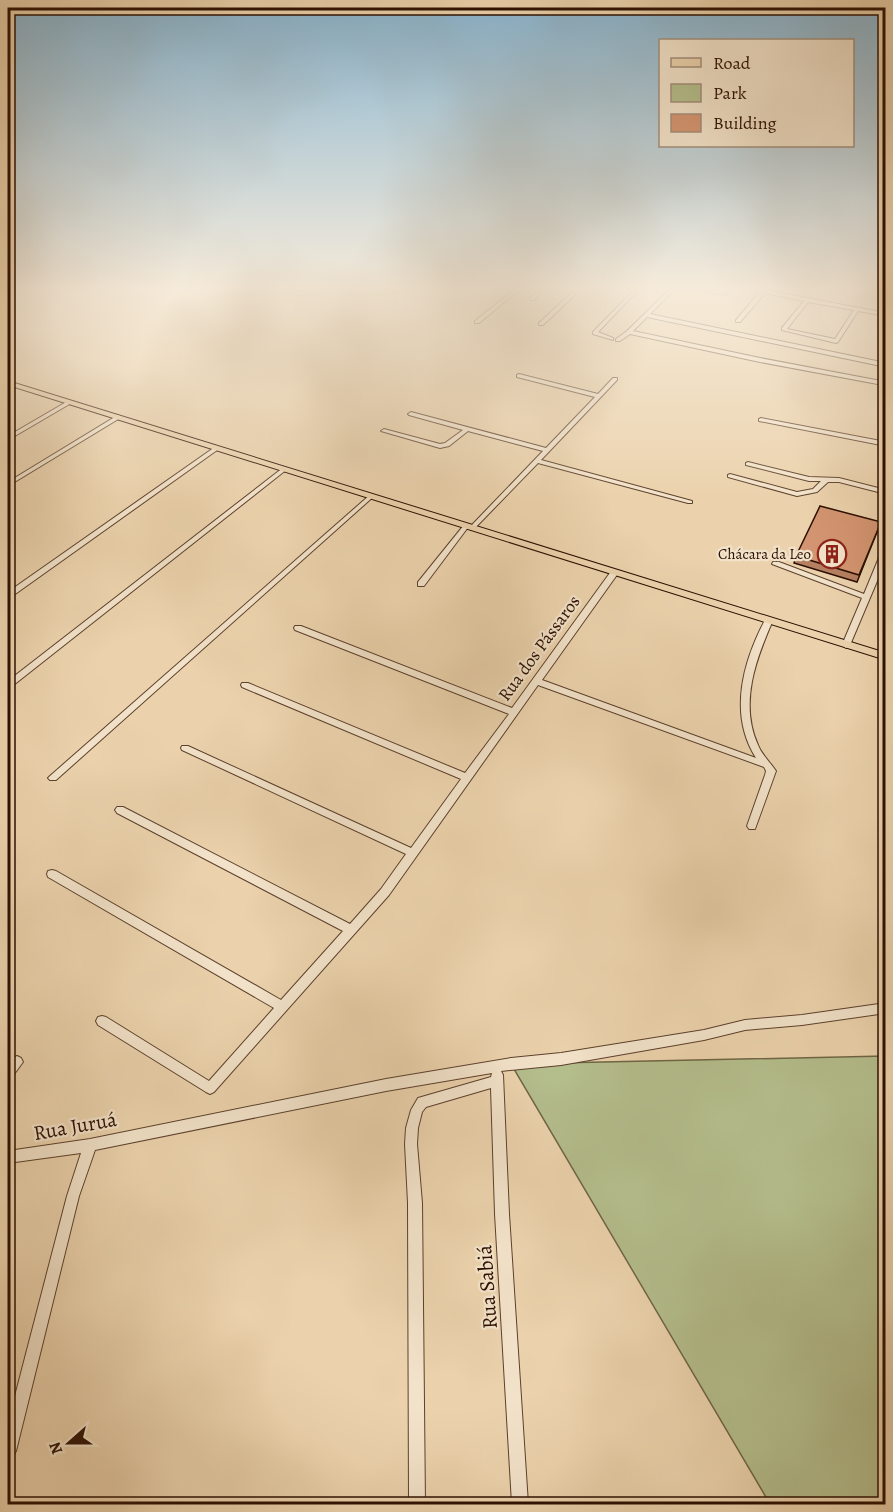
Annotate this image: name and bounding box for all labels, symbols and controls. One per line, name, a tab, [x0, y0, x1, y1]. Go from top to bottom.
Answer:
legend	[659, 39, 854, 147]
text: Road	[713, 51, 751, 75]
text: Park	[713, 81, 747, 105]
text: Building	[713, 111, 777, 135]
building icon: Chácara da Leo	[816, 538, 848, 570]
place label: Chácara da Leo	[718, 544, 811, 564]
street label: Rua dos Pássaros	[492, 590, 586, 706]
street label: Rua Juruá	[31, 1105, 119, 1147]
street label: Rua Sabiá	[470, 1244, 504, 1330]
north arrow	[39, 1413, 99, 1473]
text: N	[43, 1438, 68, 1457]

